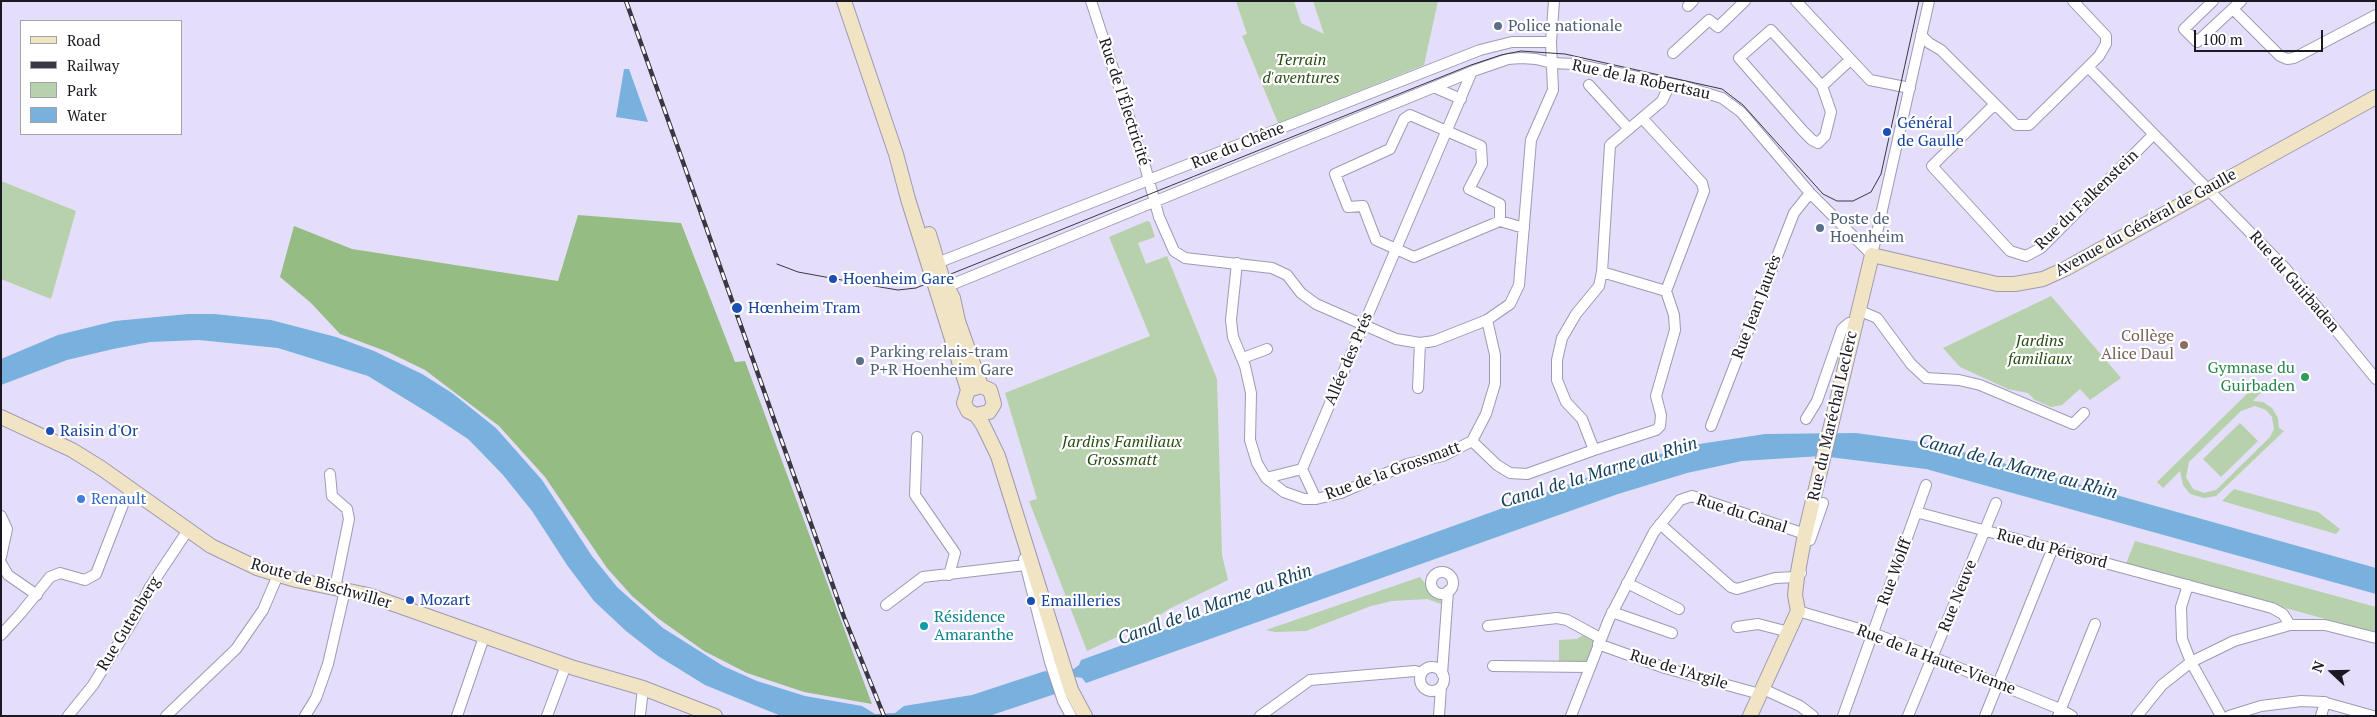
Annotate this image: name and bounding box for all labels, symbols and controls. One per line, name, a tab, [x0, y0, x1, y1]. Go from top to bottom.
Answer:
place label: Police nationale	[1508, 16, 1622, 36]
legend	[20, 20, 182, 135]
marker: Police nationale	[1492, 20, 1504, 32]
scale bar	[2197, 20, 2326, 52]
text: 100 m	[2202, 29, 2243, 49]
text: Road	[67, 30, 100, 50]
street label: Rue de l'Électricité	[1094, 36, 1154, 168]
park label: Terrain d'aventures	[1262, 50, 1340, 88]
text: Railway	[67, 55, 119, 75]
street label: Rue de la Robertsau	[1570, 56, 1712, 104]
text: Park	[67, 80, 97, 100]
text: Water	[67, 105, 106, 125]
place label: Général de Gaulle	[1897, 113, 1964, 151]
street label: Rue du Chêne	[1189, 119, 1287, 173]
marker: Général de Gaulle	[1881, 126, 1893, 138]
street label: Rue du Falkenstein	[2032, 146, 2142, 254]
street label: Avenue du Général de Gaulle	[2052, 165, 2240, 281]
place label: Poste de Hoenheim	[1830, 209, 1904, 247]
marker: Poste de Hoenheim	[1814, 222, 1826, 234]
street label: Rue du Guirbaden	[2245, 228, 2343, 336]
street label: Rue Jean Jaurès	[1728, 252, 1786, 362]
place label: Hoenheim Gare	[843, 269, 954, 289]
marker: Hoenheim Gare	[827, 273, 839, 285]
place label: Hœnheim Tram	[748, 298, 861, 318]
marker: Hœnheim Tram	[730, 301, 744, 315]
street label: Allée des Prés	[1321, 310, 1377, 408]
place label: Collège Alice Daul	[2101, 326, 2174, 364]
street label: Rue du Maréchal Leclerc	[1804, 329, 1862, 503]
park label: Jardins familiaux	[2008, 331, 2072, 369]
marker: Collège Alice Daul	[2178, 339, 2190, 351]
place label: Parking relais-tram P+R Hoenheim Gare	[870, 342, 1013, 380]
marker: Parking relais-tram P+R Hoenheim Gare	[854, 355, 866, 367]
place label: Gymnase du Guirbaden	[2208, 358, 2295, 396]
marker: Gymnase du Guirbaden	[2299, 371, 2311, 383]
place label: Raisin d'Or	[60, 421, 138, 441]
marker: Raisin d'Or	[44, 425, 56, 437]
water label: Canal de la Marne au Rhin	[1916, 430, 2120, 504]
park label: Jardins Familiaux Grossmatt	[1062, 432, 1182, 470]
water label: Canal de la Marne au Rhin	[1498, 433, 1700, 513]
street label: Rue de la Grossmatt	[1323, 438, 1463, 504]
place label: Renault	[91, 489, 146, 509]
street label: Rue du Canal	[1694, 490, 1790, 538]
marker: Renault	[75, 493, 87, 505]
street label: Rue du Périgord	[1995, 525, 2109, 573]
street label: Rue Wolff	[1874, 536, 1916, 608]
street label: Route de Bischwiller	[249, 555, 393, 613]
street label: Rue Neuve	[1935, 557, 1981, 635]
water label: Canal de la Marne au Rhin	[1115, 560, 1315, 650]
street label: Rue Gutenberg	[93, 573, 165, 675]
place label: Mozart	[420, 590, 470, 610]
place label: Emailleries	[1041, 591, 1121, 611]
marker: Mozart	[404, 594, 416, 606]
marker: Emailleries	[1025, 595, 1037, 607]
place label: Résidence Amaranthe	[934, 607, 1014, 645]
marker: Résidence Amaranthe	[918, 620, 930, 632]
street label: Rue de la Haute-Vienne	[1854, 621, 2018, 699]
street label: Rue de l'Argile	[1628, 646, 1730, 694]
north arrow	[2307, 647, 2357, 697]
text: N	[2307, 658, 2328, 675]

